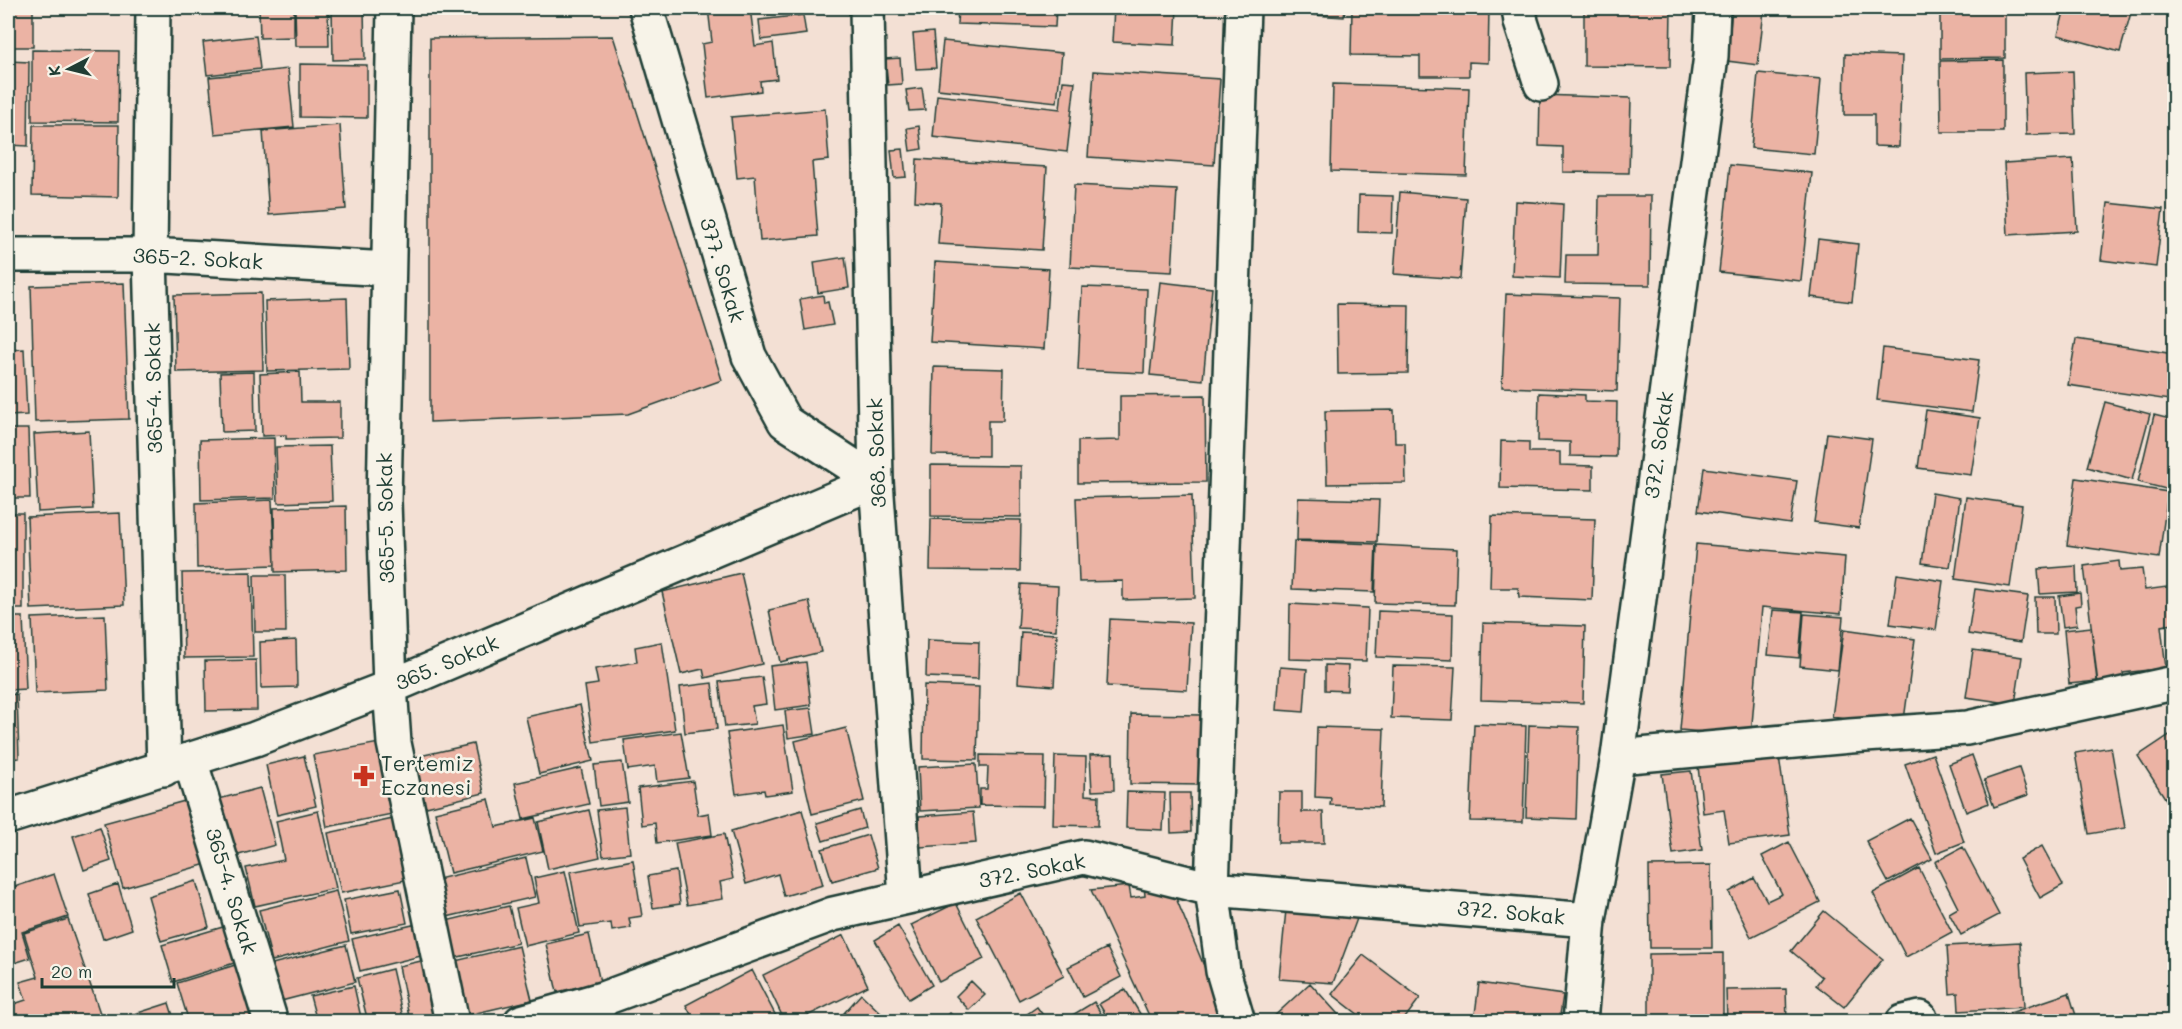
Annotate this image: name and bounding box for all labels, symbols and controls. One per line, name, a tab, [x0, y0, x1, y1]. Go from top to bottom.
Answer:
north arrow	[39, 39, 99, 99]
text: K	[43, 64, 65, 77]
street label: 377. Sokak	[695, 214, 752, 325]
street label: 365-2. Sokak	[132, 241, 264, 274]
street label: 365-4. Sokak	[138, 322, 167, 454]
street label: 372. Sokak	[1637, 389, 1678, 500]
street label: 368. Sokak	[860, 397, 891, 509]
street label: 365-5. Sokak	[370, 452, 399, 584]
street label: 365. Sokak	[391, 628, 502, 696]
place label: Tertemiz Eczanesi	[381, 749, 473, 800]
pharmacy icon: Tertemiz Eczanesi	[352, 764, 376, 788]
street label: 365-4. Sokak	[200, 824, 264, 957]
street label: 372. Sokak	[976, 846, 1087, 893]
street label: 372. Sokak	[1456, 893, 1566, 930]
scale bar	[42, 951, 174, 989]
text: 20 m	[51, 959, 92, 983]

